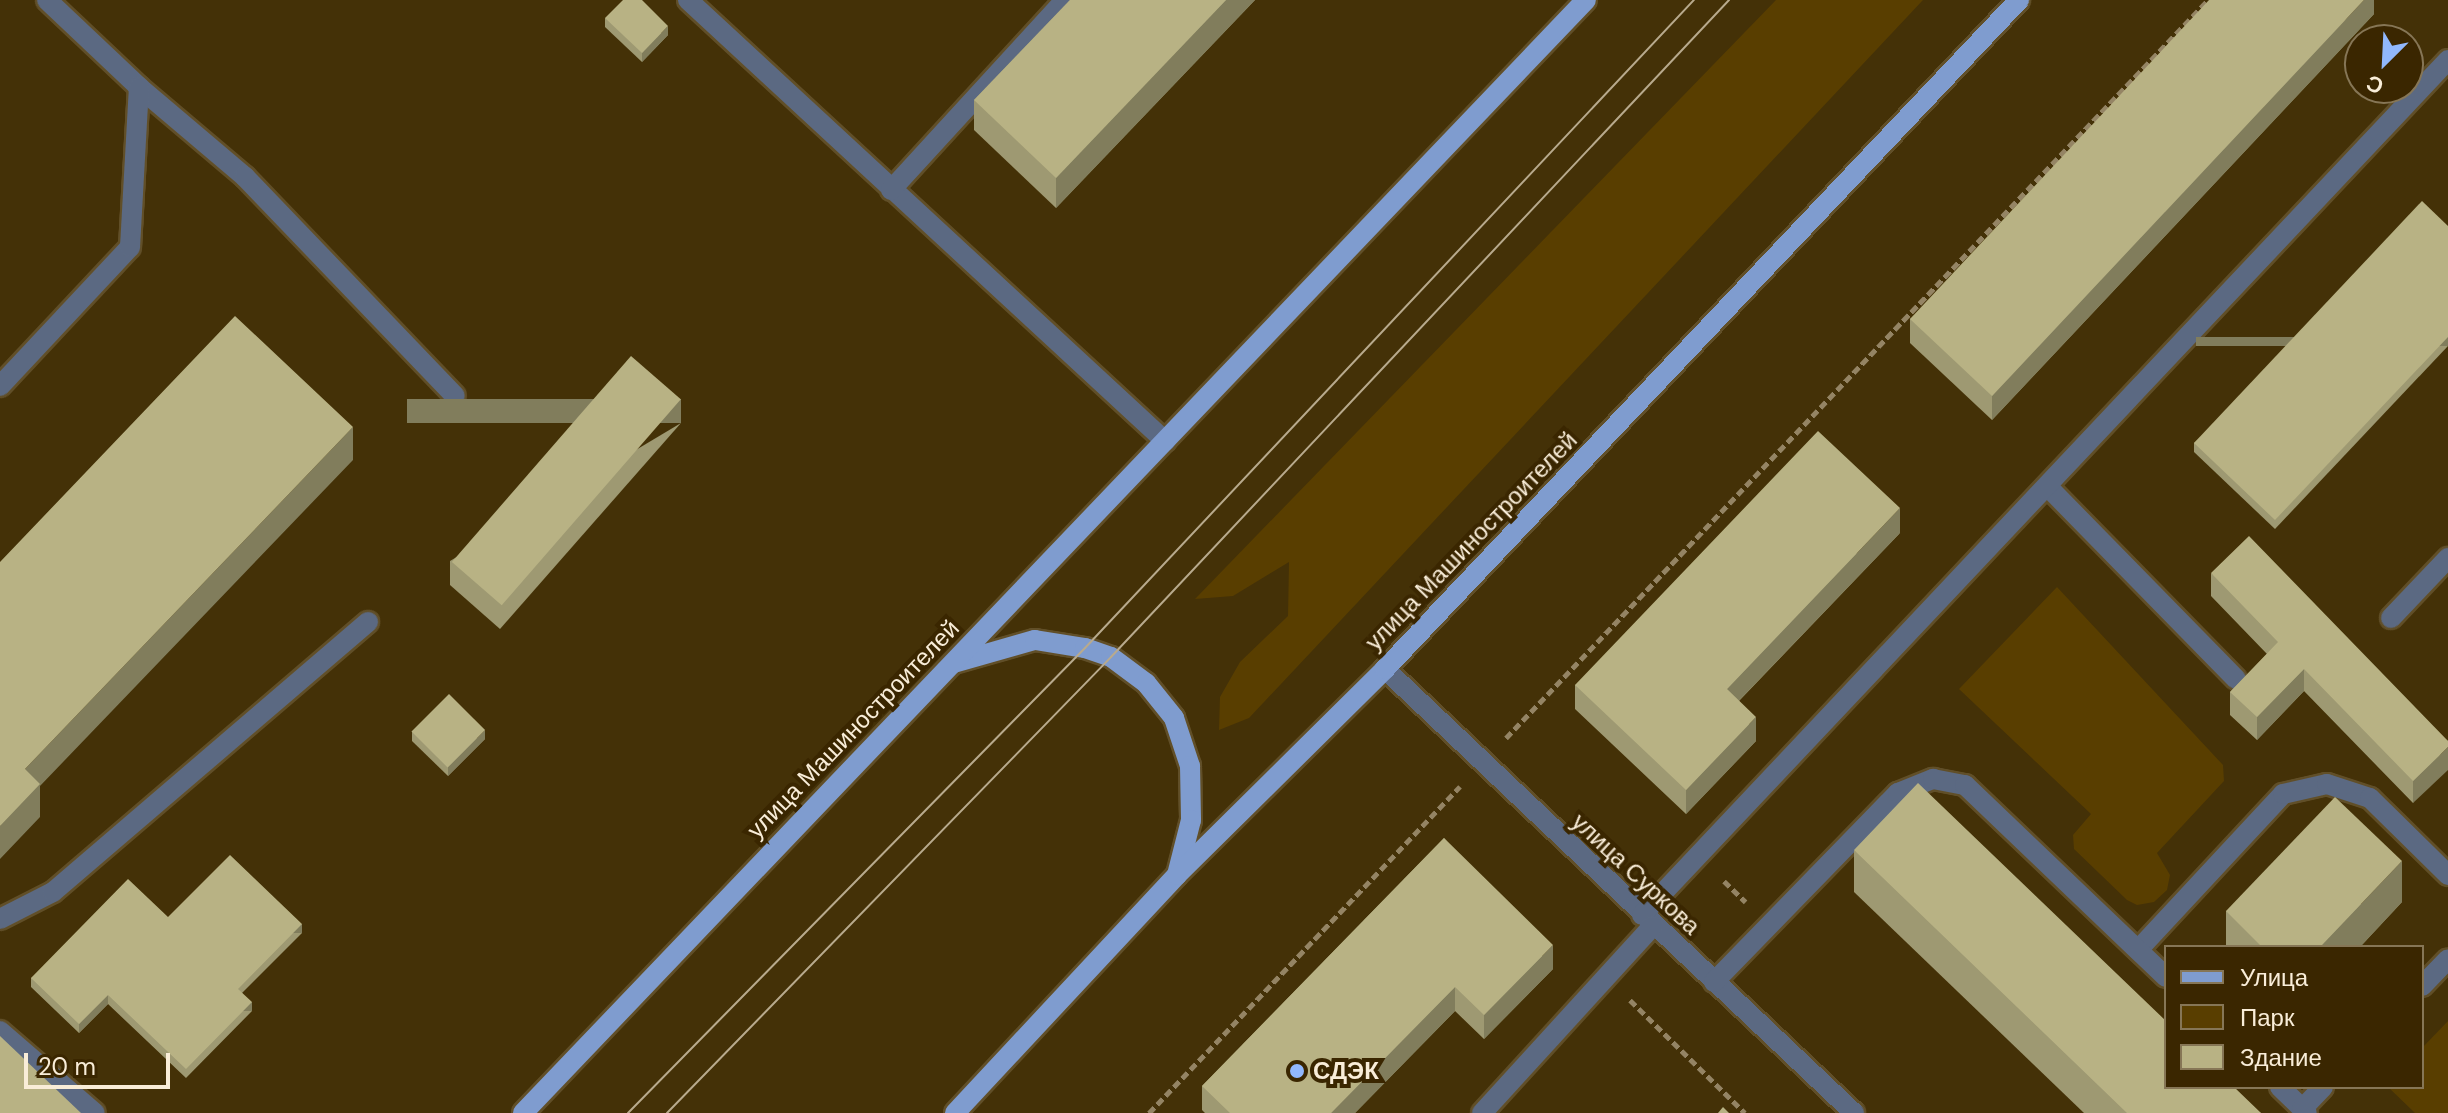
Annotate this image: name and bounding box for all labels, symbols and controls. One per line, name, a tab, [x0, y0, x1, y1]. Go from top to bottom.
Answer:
north arrow	[2344, 24, 2424, 104]
text: С	[2362, 68, 2388, 101]
street label: улица Машиностроителей	[1359, 426, 1583, 656]
street label: улица Машиностроителей	[741, 614, 965, 844]
street label: улица Суркова	[1566, 807, 1706, 941]
legend	[2164, 945, 2424, 1089]
text: Улица	[2240, 962, 2308, 993]
text: Парк	[2240, 1002, 2294, 1033]
scale bar	[28, 1037, 174, 1087]
text: Здание	[2240, 1042, 2322, 1073]
text: 20 m	[38, 1051, 96, 1082]
place label: СДЭК	[1313, 1057, 1379, 1085]
marker: СДЭК	[1288, 1062, 1306, 1080]

